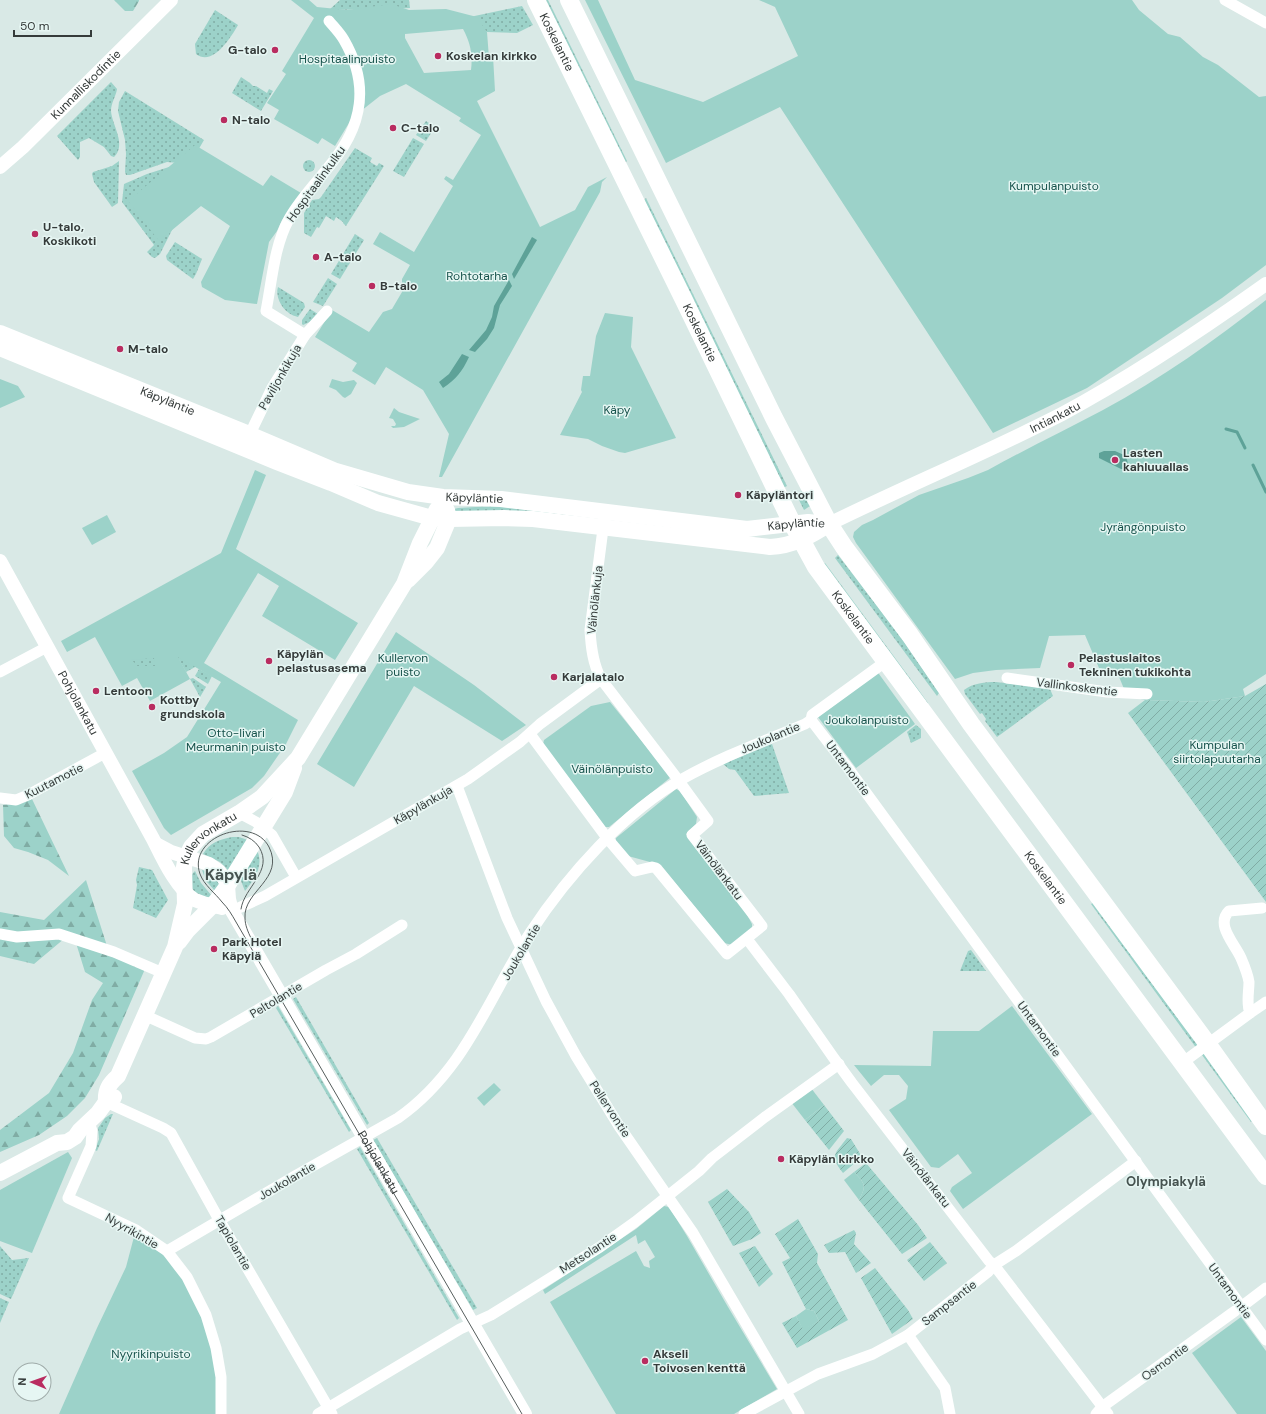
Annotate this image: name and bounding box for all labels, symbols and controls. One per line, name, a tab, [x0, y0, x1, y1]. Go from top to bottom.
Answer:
street label: Koskelantie	[536, 10, 578, 74]
scale bar	[14, 12, 91, 38]
text: 50 m	[20, 18, 49, 34]
place label: G-talo	[228, 42, 267, 58]
marker: G-talo	[270, 45, 280, 55]
street label: Kunnalliskodintie	[47, 46, 124, 123]
place label: Koskelan kirkko	[446, 48, 537, 64]
park label: Hospitaalinpuisto	[299, 51, 395, 67]
marker: Koskelan kirkko	[433, 51, 443, 61]
place label: N-talo	[232, 112, 270, 128]
marker: N-talo	[219, 115, 229, 125]
place label: C-talo	[401, 120, 440, 136]
marker: C-talo	[388, 123, 398, 133]
street label: Hospitaalinkulku	[283, 143, 349, 225]
park label: Kumpulanpuisto	[1009, 178, 1099, 194]
place label: U-talo, Koskikoti	[43, 219, 96, 249]
marker: U-talo, Koskikoti	[30, 229, 40, 239]
place label: A-talo	[324, 249, 362, 265]
marker: A-talo	[311, 252, 321, 262]
park label: Rohtotarha	[446, 268, 508, 284]
place label: B-talo	[380, 278, 417, 294]
marker: B-talo	[367, 281, 377, 291]
street label: Koskelantie	[679, 301, 721, 365]
place label: M-talo	[128, 341, 168, 357]
street label: Paviljonkikuja	[255, 341, 305, 413]
marker: M-talo	[115, 344, 125, 354]
street label: Käpyläntie	[138, 383, 198, 419]
street label: Intiankatu	[1027, 398, 1083, 437]
park label: Käpy	[604, 402, 631, 418]
place label: Lasten kahluuallas	[1123, 445, 1189, 475]
marker: Lasten kahluuallas	[1110, 455, 1120, 465]
place label: Käpyläntori	[746, 487, 813, 503]
street label: Käpyläntie	[445, 489, 504, 507]
marker: Käpyläntori	[733, 490, 743, 500]
street label: Käpyläntie	[767, 514, 826, 535]
park label: Jyrängönpuisto	[1100, 519, 1186, 535]
street label: Väinölänkuja	[583, 565, 607, 635]
street label: Koskelantie	[828, 587, 878, 647]
place label: Käpylän pelastusasema	[277, 646, 366, 676]
park label: Kullervon puisto	[378, 650, 428, 680]
place label: Pelastuslaitos Tekninen tukikohta	[1079, 650, 1191, 680]
marker: Käpylän pelastusasema	[264, 656, 274, 666]
marker: Pelastuslaitos Tekninen tukikohta	[1066, 660, 1076, 670]
street label: Pohjolankatu	[54, 668, 102, 738]
place label: Karjalatalo	[562, 669, 625, 685]
marker: Karjalatalo	[549, 672, 559, 682]
street label: Vallinkoskentie	[1036, 674, 1119, 700]
place label: Lentoon	[104, 683, 152, 699]
marker: Lentoon	[91, 686, 101, 696]
place label: Kottby grundskola	[160, 692, 225, 722]
marker: Kottby grundskola	[147, 702, 157, 712]
park label: Joukolanpuisto	[825, 712, 909, 728]
street label: Joukolantie	[738, 718, 802, 758]
park label: Otto-Iivari Meurmanin puisto	[186, 725, 286, 755]
street label: Untamontie	[822, 737, 874, 799]
park label: Kumpulan siirtolapuutarha	[1173, 737, 1261, 767]
street label: Kuutamotie	[22, 759, 86, 803]
park label: Väinölänpuisto	[571, 761, 653, 777]
street label: Käpylänkuja	[391, 782, 455, 828]
street label: Kullervonkatu	[177, 808, 240, 866]
street label: Väinölänkatu	[691, 837, 747, 903]
street label: Koskelantie	[1021, 848, 1071, 908]
district label: Käpylä	[205, 864, 257, 885]
street label: Joukolantie	[498, 921, 544, 983]
place label: Park Hotel Käpylä	[222, 934, 282, 964]
marker: Park Hotel Käpylä	[209, 944, 219, 954]
street label: Peltolantie	[247, 978, 305, 1022]
street label: Untamontie	[1013, 998, 1065, 1060]
street label: Pellervontie	[586, 1078, 634, 1141]
street label: Pohjolankatu	[354, 1128, 403, 1197]
street label: Väinölänkatu	[898, 1145, 954, 1211]
place label: Käpylän kirkko	[789, 1151, 874, 1167]
marker: Käpylän kirkko	[776, 1154, 786, 1164]
street label: Joukolantie	[256, 1158, 319, 1204]
district label: Olympiakylä	[1126, 1173, 1206, 1190]
street label: Nyyrikintie	[102, 1209, 162, 1253]
street label: Tapiolantie	[211, 1213, 255, 1273]
street label: Metsolantie	[556, 1228, 620, 1277]
street label: Untamontie	[1204, 1260, 1256, 1322]
street label: Sampsantie	[918, 1276, 980, 1329]
street label: Osmontie	[1138, 1339, 1192, 1384]
park label: Nyyrikinpuisto	[111, 1346, 191, 1362]
place label: Akseli Toivosen kenttä	[653, 1346, 746, 1376]
marker: Akseli Toivosen kenttä	[640, 1356, 650, 1366]
north arrow	[12, 1362, 52, 1402]
text: N	[15, 1377, 29, 1386]

